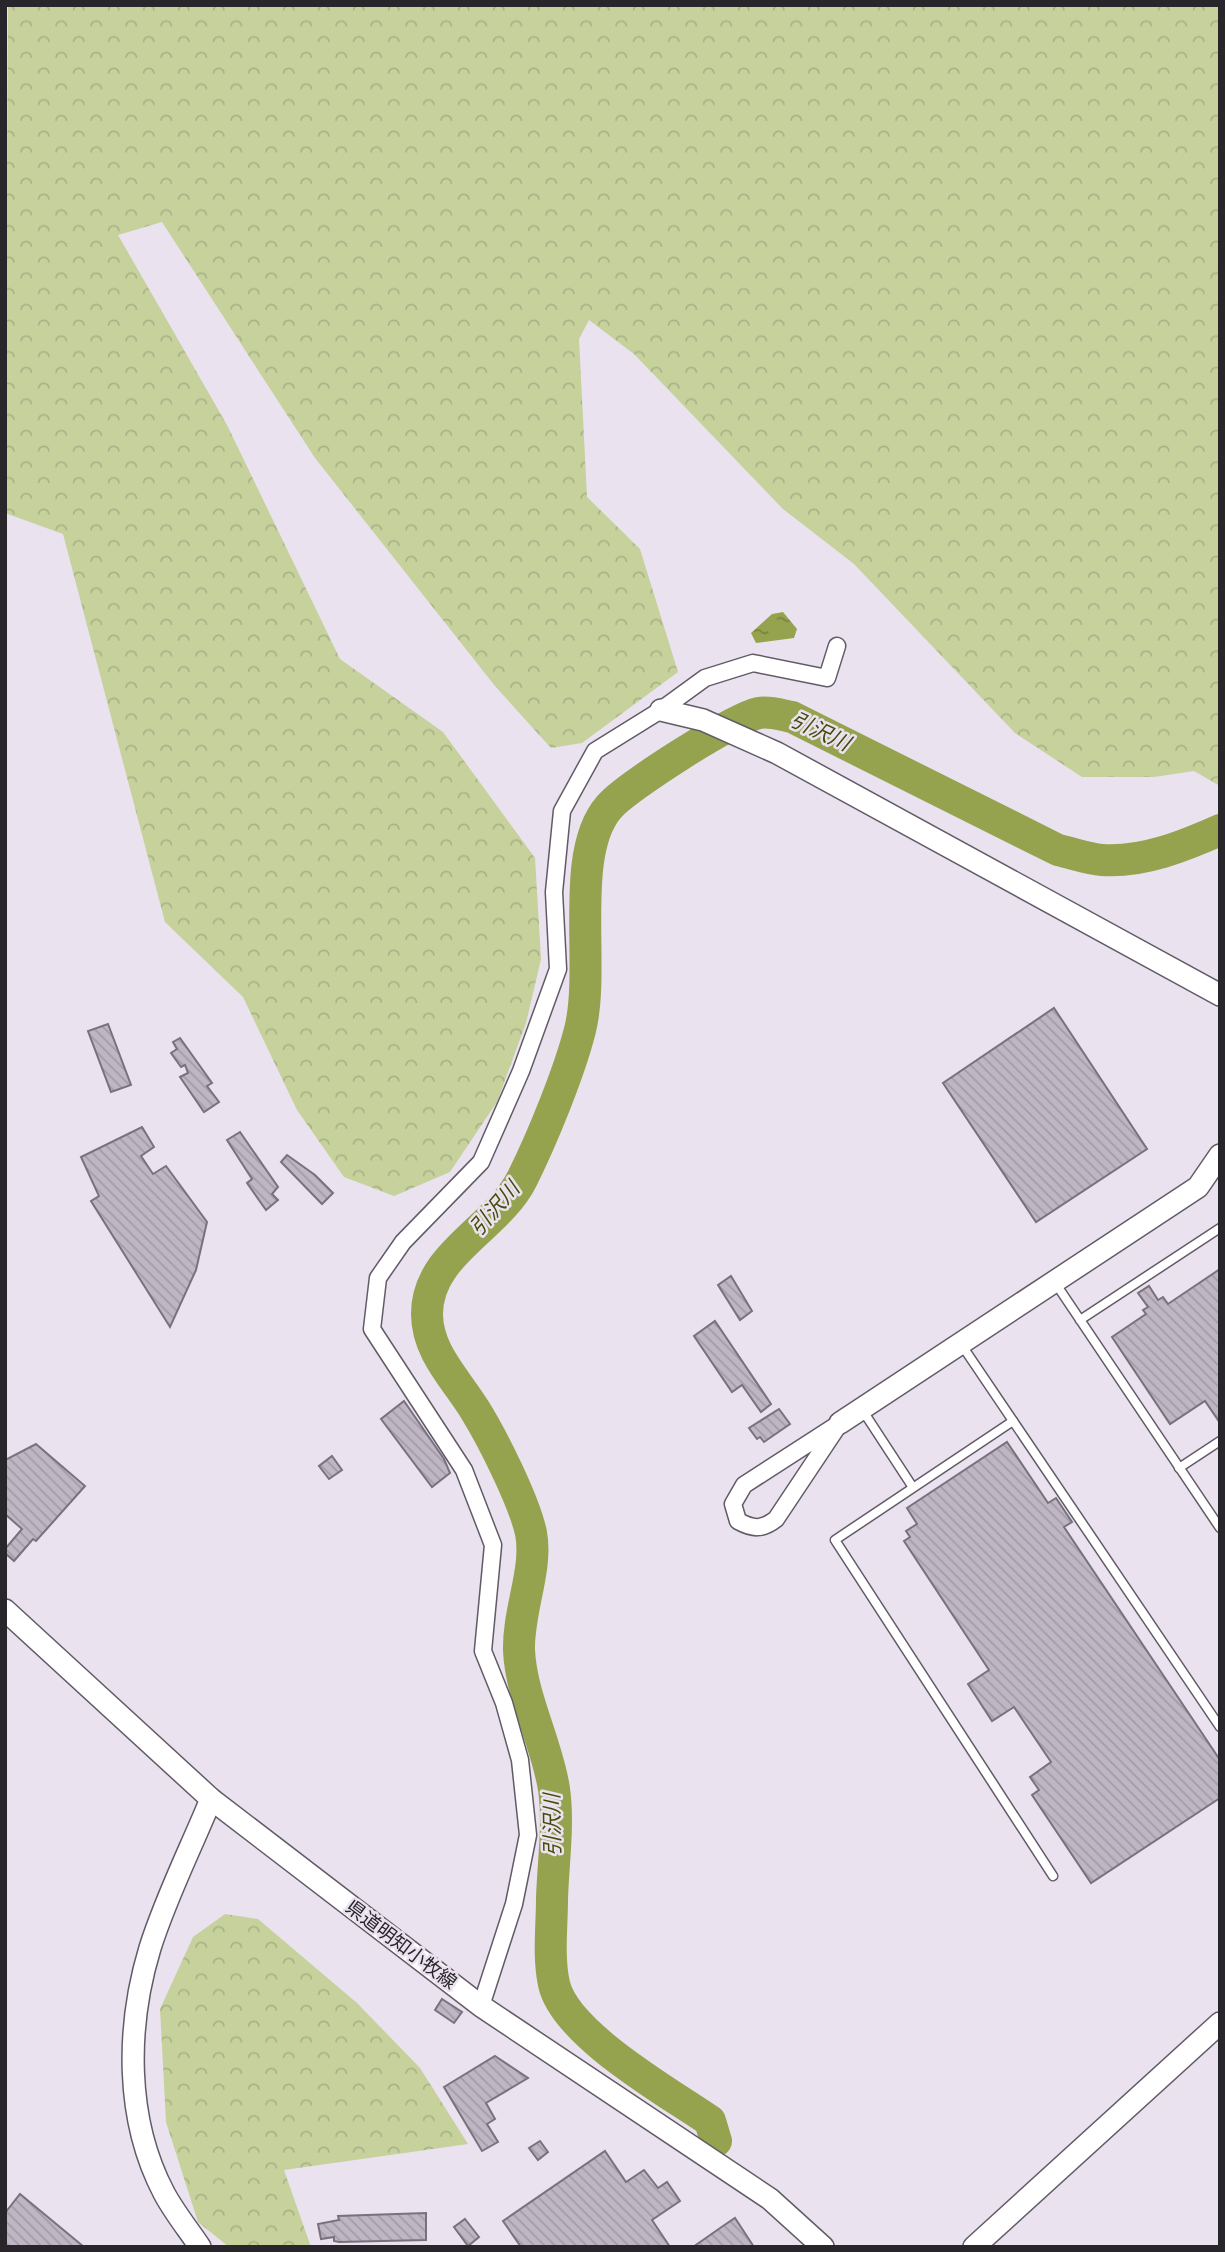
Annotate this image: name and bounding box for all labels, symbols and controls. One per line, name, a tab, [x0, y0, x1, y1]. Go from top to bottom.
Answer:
water label: 引沢川	[786, 707, 856, 757]
water label: 引沢川	[465, 1176, 526, 1241]
water label: 引沢川	[540, 1791, 566, 1857]
street label: 県道明知小牧線	[341, 1896, 461, 1994]

